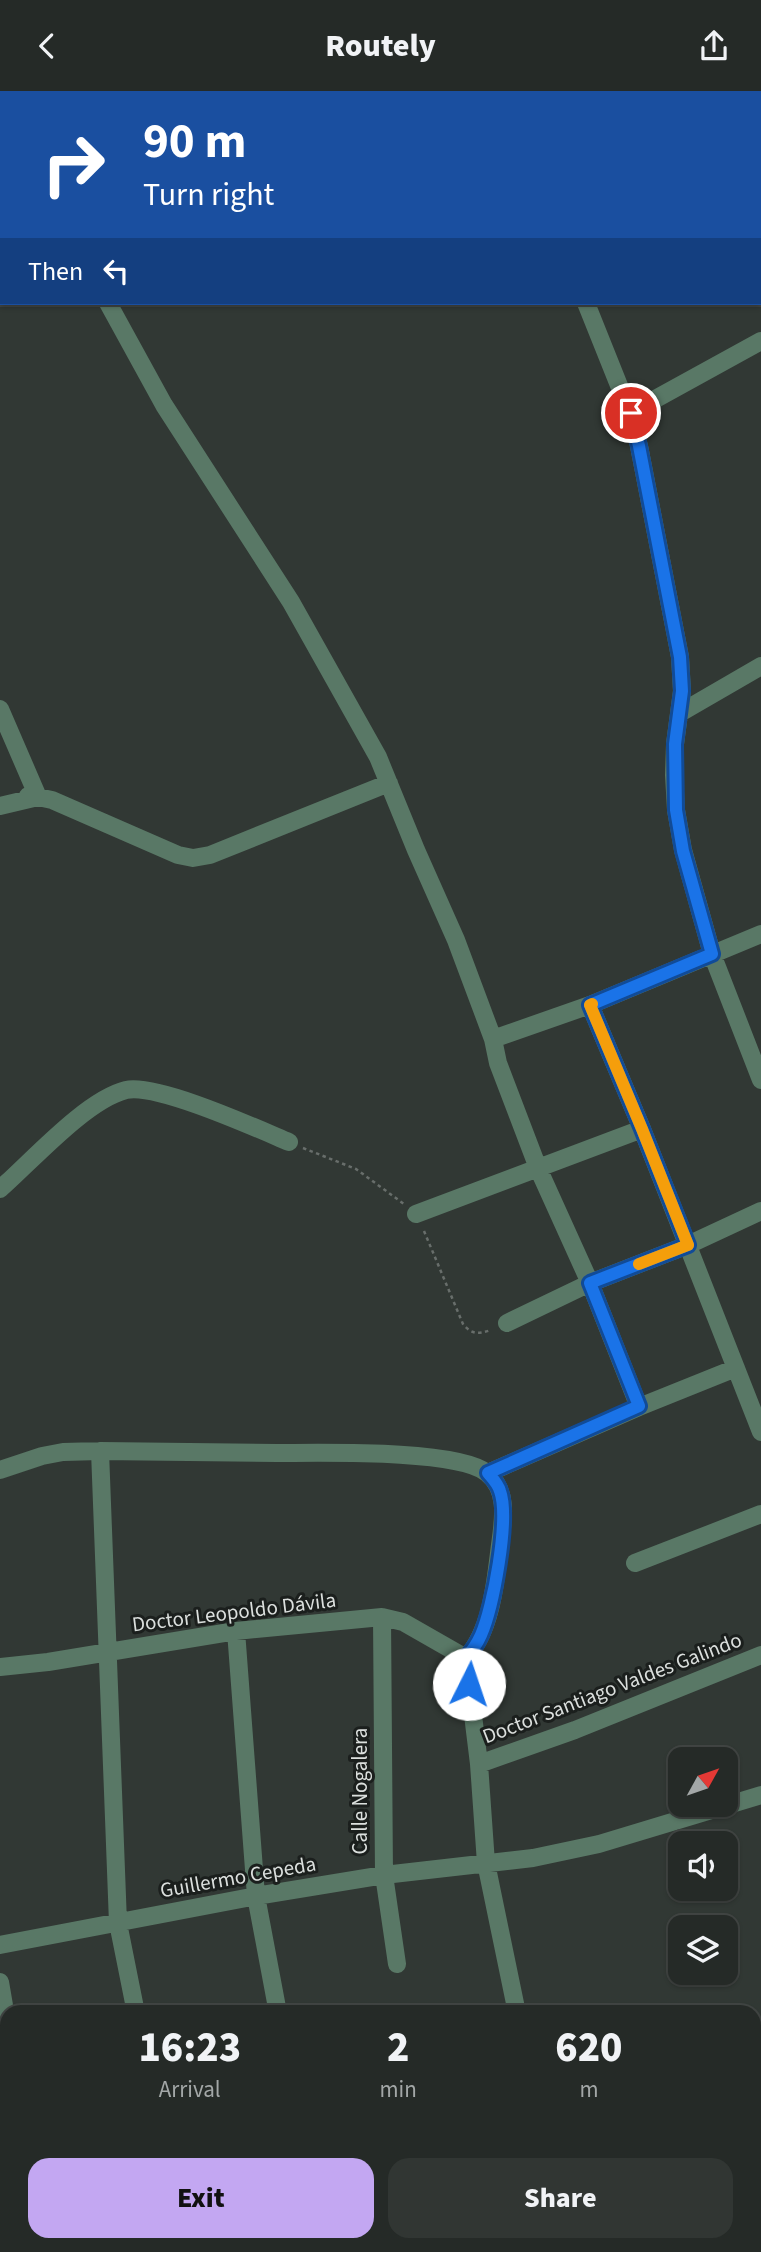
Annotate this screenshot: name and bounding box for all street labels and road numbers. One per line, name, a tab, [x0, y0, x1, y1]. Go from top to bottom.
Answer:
street label: Doctor Leopoldo Dávila	[130, 1585, 338, 1639]
street label: Doctor Santiago Valdes Galindo	[478, 1625, 746, 1751]
street label: Calle Nogalera	[345, 1728, 375, 1854]
street label: Guillermo Cepeda	[158, 1849, 318, 1905]

